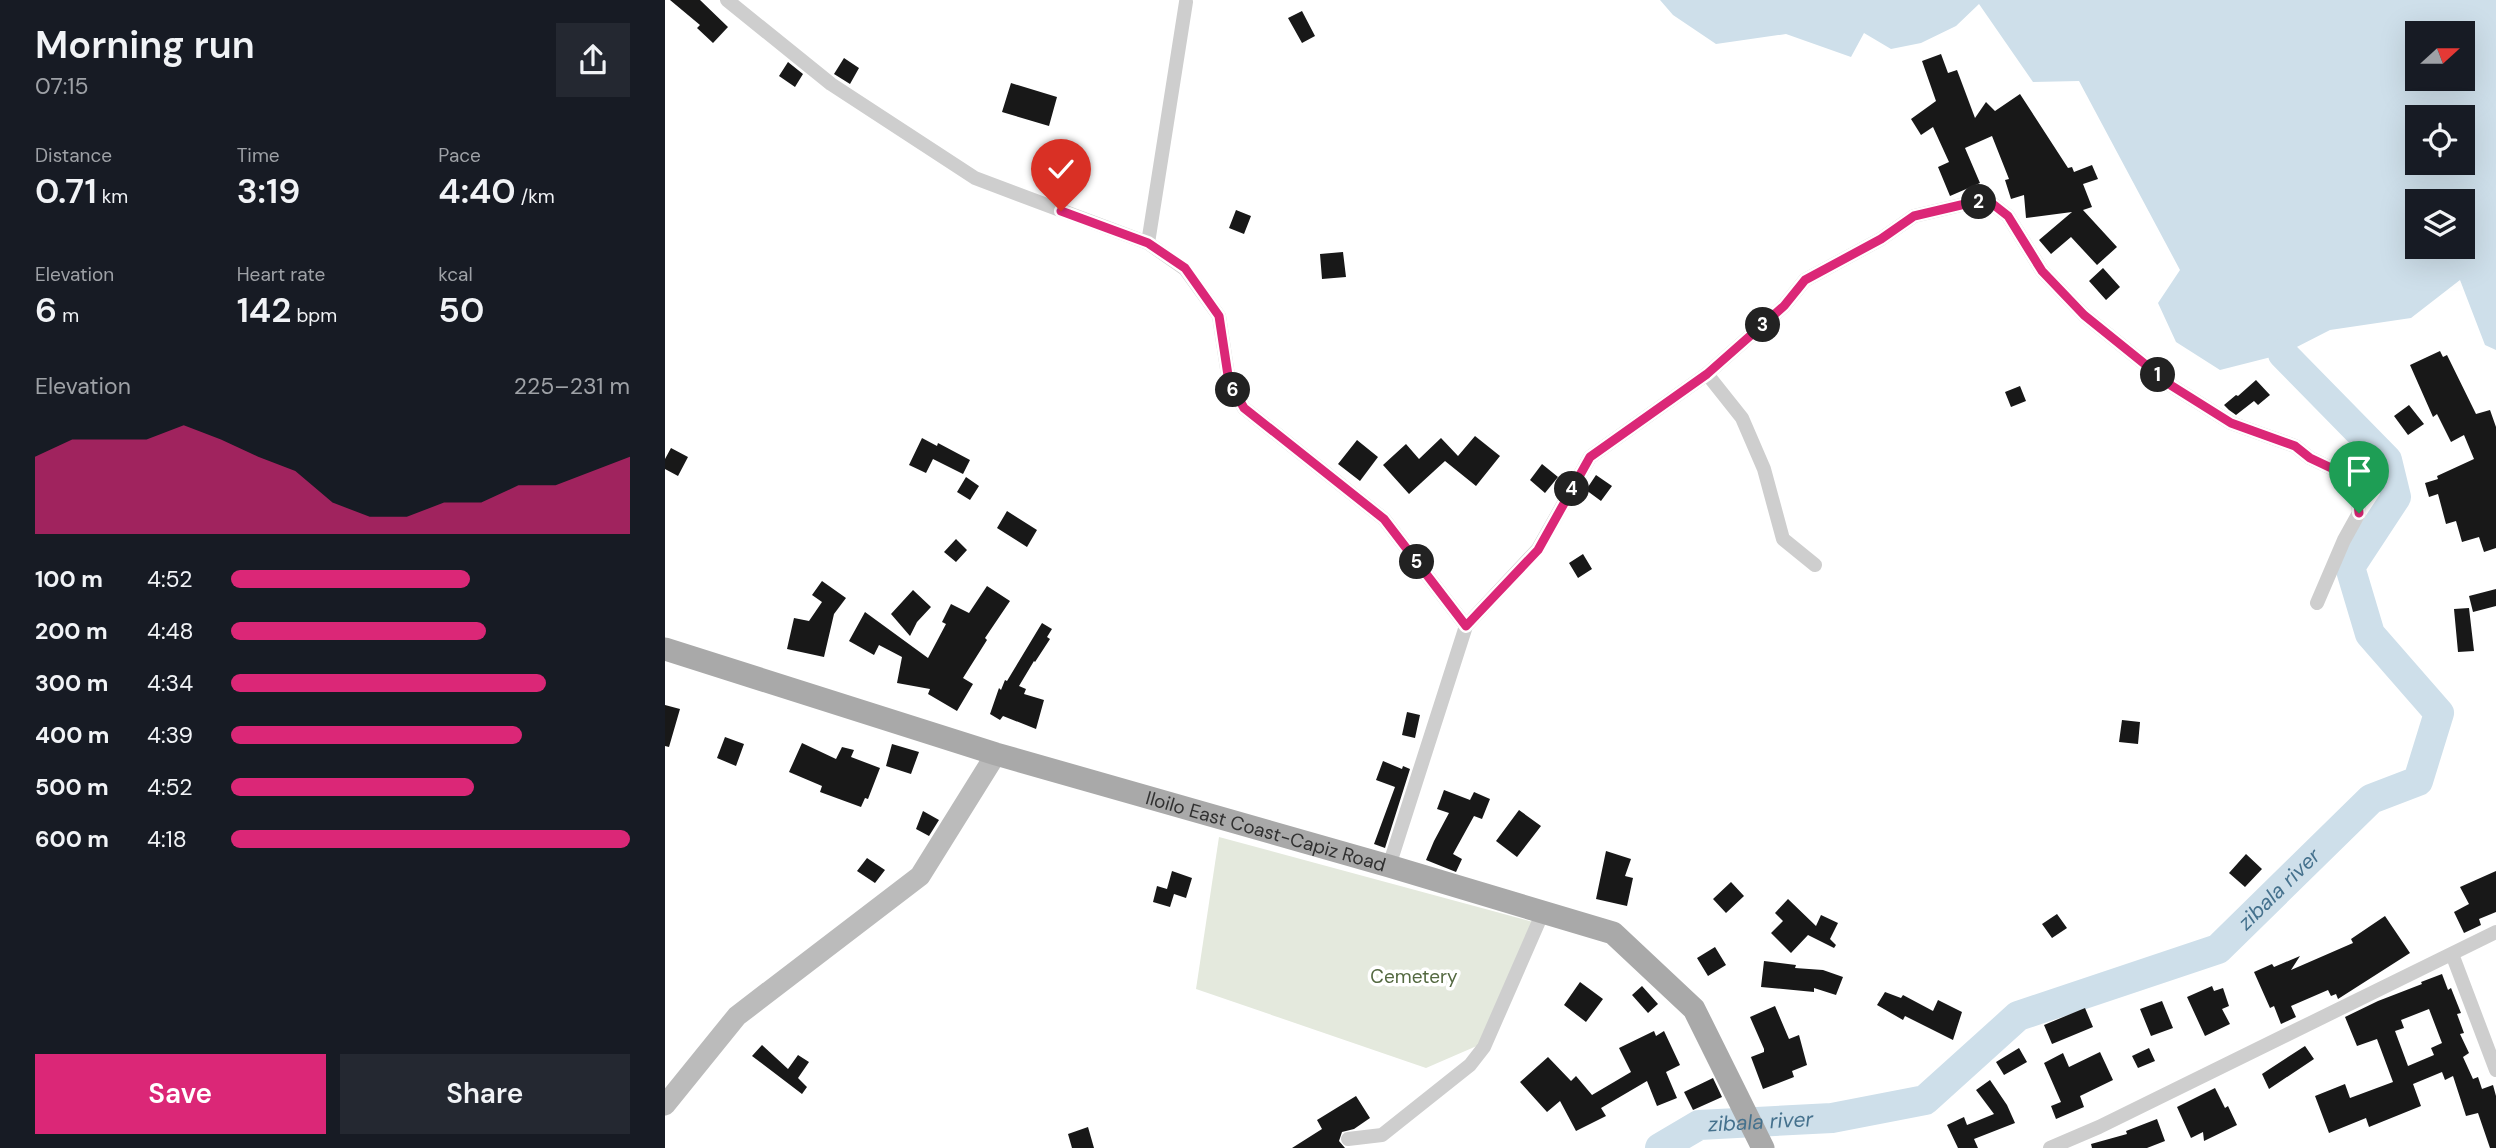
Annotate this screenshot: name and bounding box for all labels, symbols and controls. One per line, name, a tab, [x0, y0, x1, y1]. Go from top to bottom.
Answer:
text: Morning run	[35, 20, 255, 70]
north arrow	[2405, 21, 2475, 91]
map controls	[2405, 21, 2475, 259]
button: share	[556, 23, 630, 97]
text: 07:15	[35, 71, 89, 101]
button: locate	[2405, 105, 2475, 175]
pin	[1031, 139, 1091, 211]
text: Distance	[35, 143, 112, 168]
text: Time	[237, 143, 280, 168]
text: Pace	[438, 143, 481, 168]
icon: check	[1042, 150, 1080, 188]
text: 0.71	[35, 168, 97, 214]
text: 3:19	[237, 168, 300, 214]
text: 4:40	[438, 168, 516, 214]
text: km	[97, 184, 128, 209]
text: /km	[516, 184, 555, 209]
pin: 2	[1961, 184, 1997, 220]
text: 2	[1973, 189, 1984, 214]
button: layers	[2405, 189, 2475, 259]
text: Elevation	[35, 262, 114, 287]
text: Heart rate	[237, 262, 325, 287]
text: kcal	[438, 262, 473, 287]
text: 6	[35, 287, 57, 333]
text: 142	[237, 287, 291, 333]
text: 50	[438, 287, 484, 333]
text: m	[57, 303, 79, 328]
text: bpm	[291, 303, 337, 328]
pin: 3	[1745, 308, 1781, 342]
text: 3	[1757, 312, 1768, 337]
pin: 1	[2141, 358, 2175, 392]
text: 1	[2154, 362, 2161, 387]
text: Elevation	[35, 371, 131, 401]
text: 225–231 m	[514, 371, 630, 401]
pin: 6	[1215, 372, 1251, 408]
text: 6	[1226, 377, 1239, 402]
pin	[2329, 441, 2389, 513]
icon: arrive	[2340, 452, 2378, 490]
pin: 4	[1555, 472, 1590, 506]
text: 4	[1565, 476, 1578, 501]
pin: 5	[1399, 544, 1435, 580]
text: 5	[1411, 549, 1422, 574]
text: 100 m	[35, 564, 103, 594]
text: 4:52	[147, 564, 193, 594]
text: 200 m	[35, 616, 108, 646]
text: 4:48	[147, 616, 194, 646]
text: 300 m	[35, 668, 108, 698]
text: 4:34	[147, 668, 193, 698]
text: 400 m	[35, 720, 109, 750]
text: 4:39	[147, 720, 193, 750]
text: 500 m	[35, 772, 109, 802]
text: 4:52	[147, 772, 193, 802]
street label: Iloilo East Coast-Capiz Road	[1143, 785, 1389, 877]
text: 600 m	[35, 824, 109, 854]
text: 4:18	[147, 824, 187, 854]
water label: zibala river	[2231, 841, 2327, 937]
park label: Cemetery	[1370, 964, 1458, 989]
button: Save	[35, 1054, 326, 1134]
button: Share	[340, 1054, 630, 1134]
water label: zibala river	[1706, 1105, 1815, 1139]

